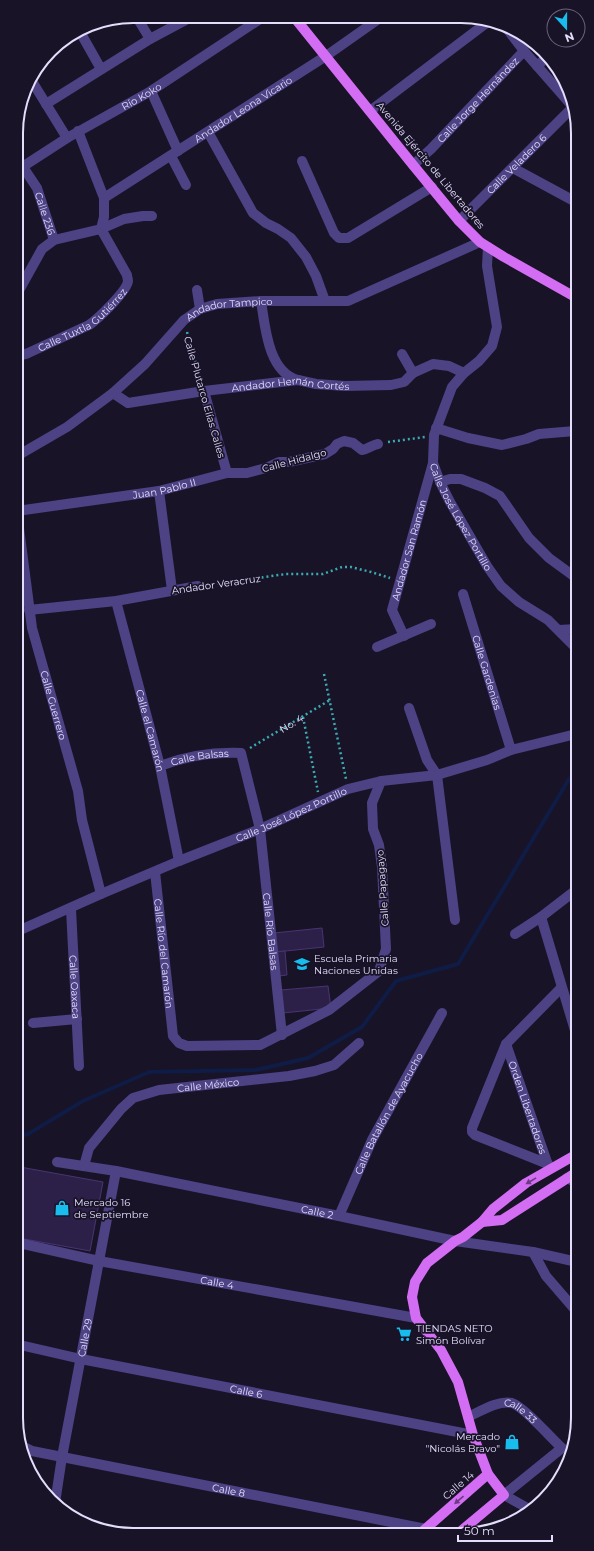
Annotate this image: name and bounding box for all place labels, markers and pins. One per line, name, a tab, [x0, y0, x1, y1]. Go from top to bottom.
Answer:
place label: Escuela Primaria Naciones Unidas	[314, 952, 398, 977]
school or university icon: Escuela Primaria Naciones Unidas	[293, 955, 311, 973]
place label: Mercado 16 de Septiembre	[74, 1196, 149, 1221]
shop icon: Mercado 16 de Septiembre	[53, 1199, 71, 1217]
place label: TIENDAS NETO Simón Bolívar	[416, 1322, 493, 1347]
supermarket icon: TIENDAS NETO Simón Bolívar	[395, 1325, 413, 1343]
place label: Mercado "Nicolás Bravo"	[425, 1430, 500, 1455]
shop icon: Mercado "Nicolás Bravo"	[503, 1433, 521, 1451]

